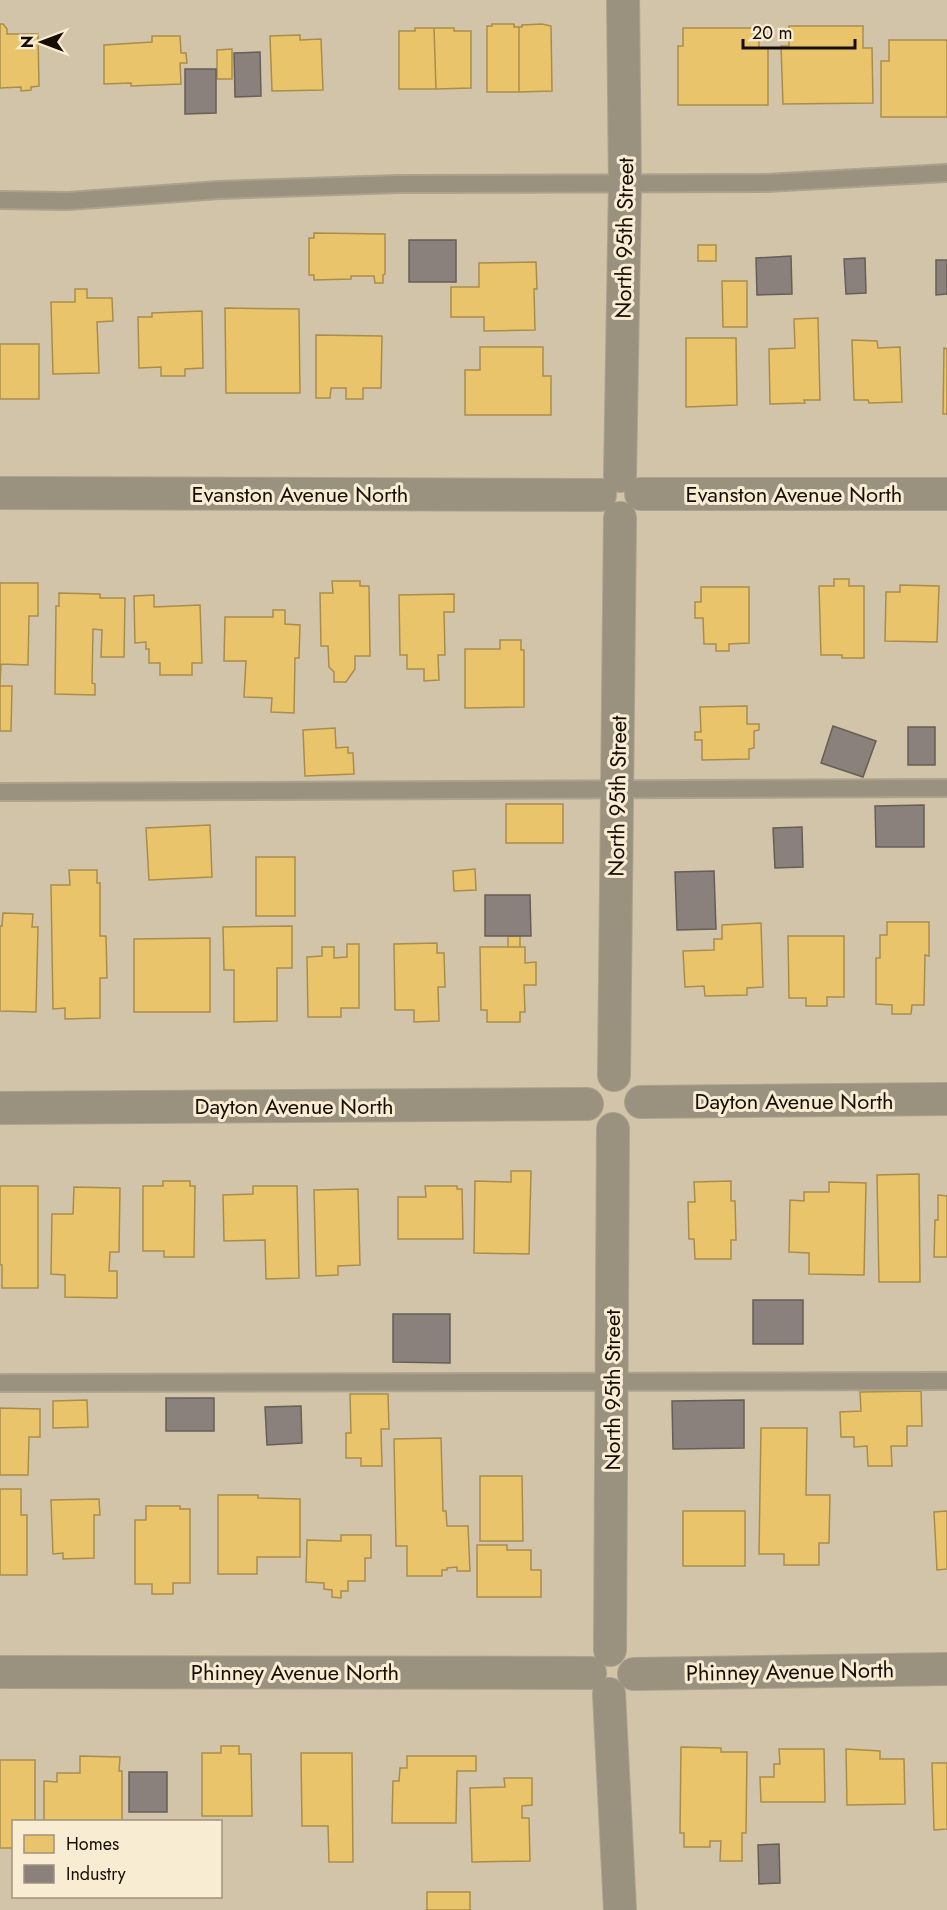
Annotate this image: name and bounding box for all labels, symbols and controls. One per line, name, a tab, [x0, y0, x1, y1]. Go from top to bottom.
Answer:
north arrow	[12, 12, 72, 72]
scale bar	[743, 12, 856, 50]
text: 20 m	[752, 20, 792, 46]
text: N	[16, 36, 39, 48]
street label: North 95th Street	[607, 156, 641, 319]
street label: Evanston Avenue North	[192, 478, 408, 510]
street label: Evanston Avenue North	[686, 478, 902, 510]
street label: North 95th Street	[600, 714, 634, 877]
street label: Dayton Avenue North	[694, 1085, 894, 1117]
street label: Dayton Avenue North	[194, 1090, 394, 1122]
street label: North 95th Street	[596, 1309, 628, 1471]
street label: Phinney Avenue North	[686, 1653, 894, 1689]
street label: Phinney Avenue North	[191, 1656, 399, 1688]
legend	[12, 1820, 222, 1898]
text: Homes	[66, 1831, 119, 1857]
text: Industry	[66, 1861, 126, 1887]

